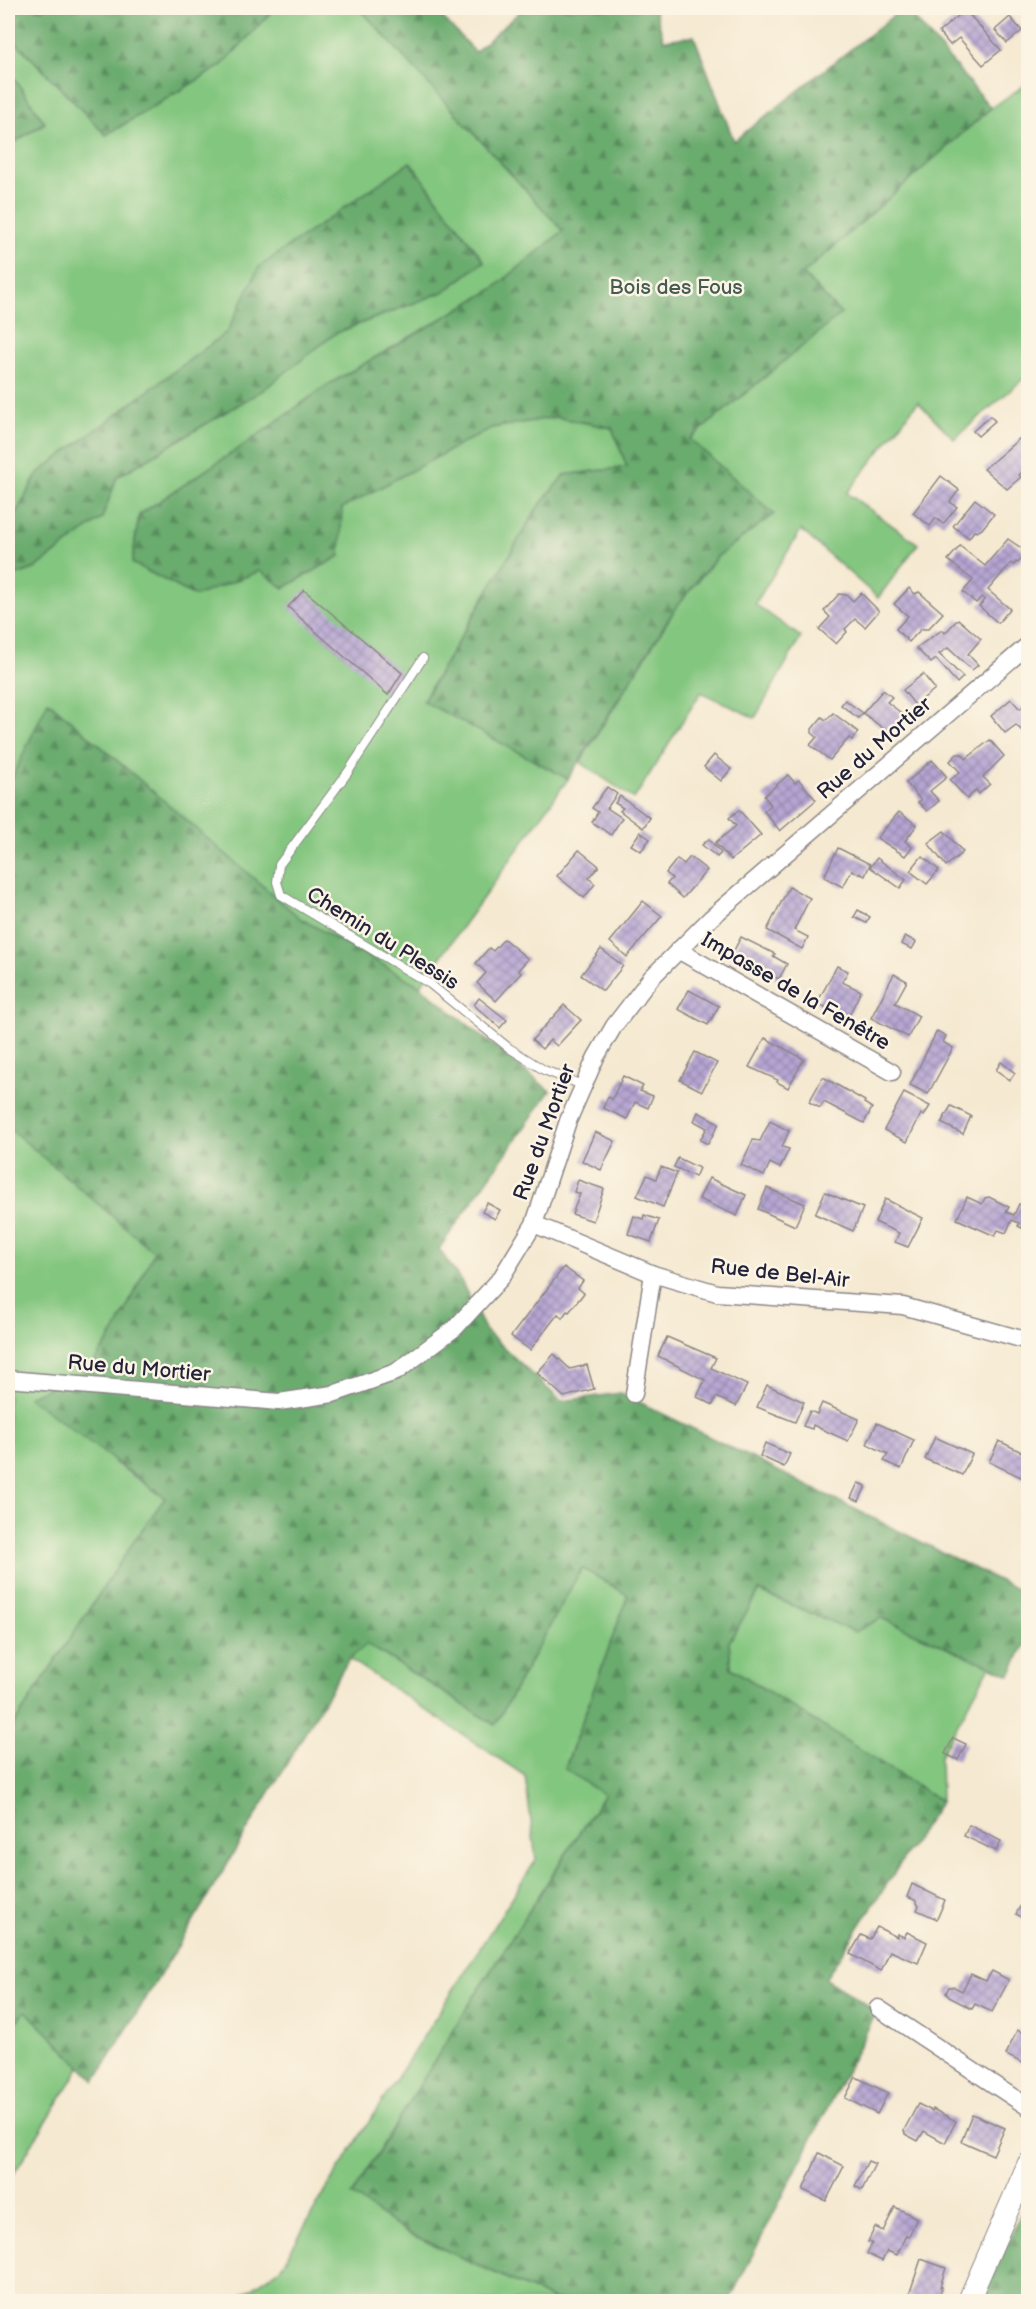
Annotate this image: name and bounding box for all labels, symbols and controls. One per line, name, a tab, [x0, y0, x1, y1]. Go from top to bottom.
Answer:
park label: Bois des Fous	[609, 275, 743, 300]
street label: Rue du Mortier	[812, 692, 937, 805]
street label: Chemin du Plessis	[302, 882, 463, 995]
street label: Impasse de la Fenêtre	[697, 927, 895, 1056]
street label: Rue du Mortier	[508, 1060, 581, 1204]
street label: Rue de Bel-Air	[709, 1254, 851, 1293]
street label: Rue du Mortier	[66, 1350, 212, 1387]

